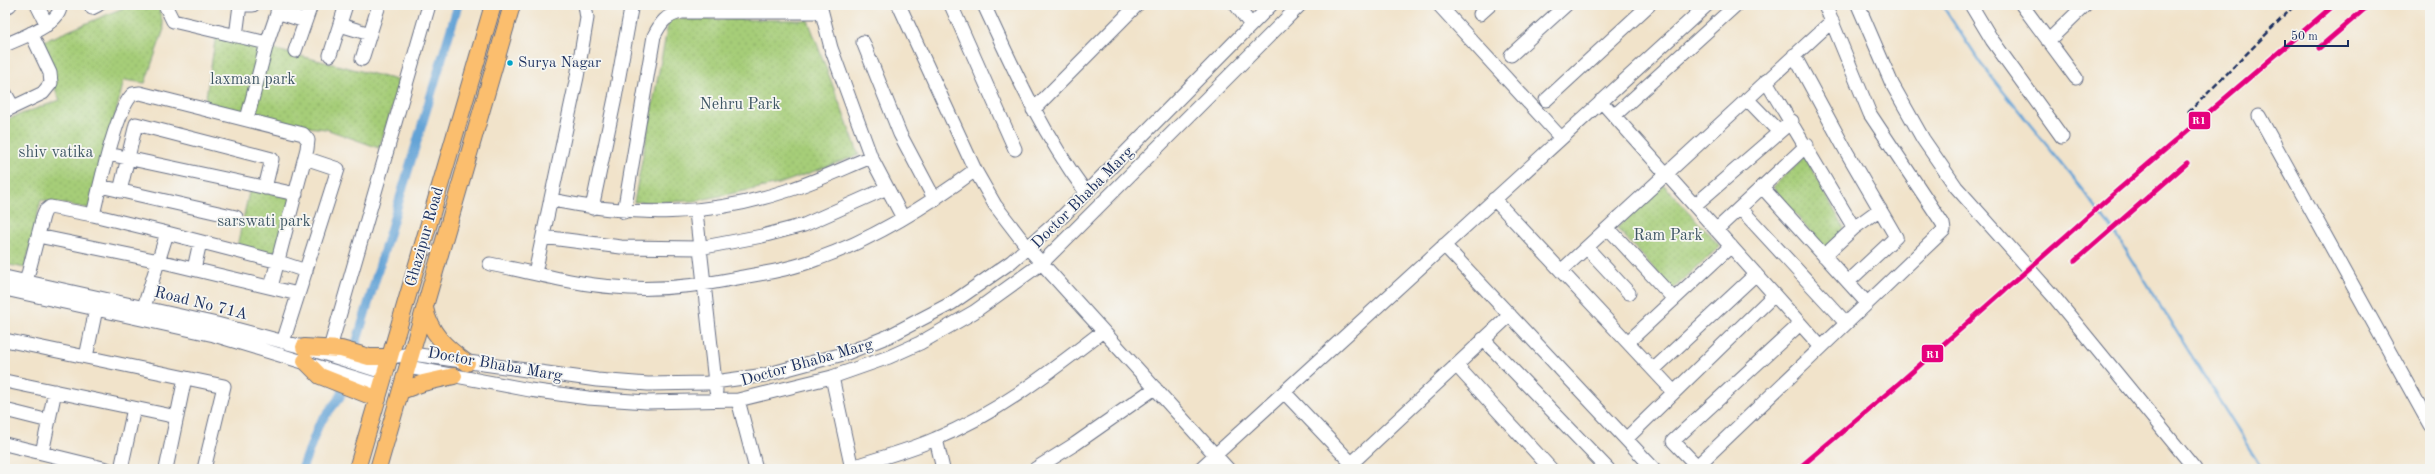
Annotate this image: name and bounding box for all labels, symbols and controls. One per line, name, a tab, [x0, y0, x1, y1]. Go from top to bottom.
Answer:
scale bar	[2285, 22, 2348, 48]
text: 50 m	[2291, 30, 2318, 43]
place label: Surya Nagar	[518, 56, 601, 71]
marker: Surya Nagar	[505, 58, 515, 68]
park label: laxman park	[210, 72, 296, 88]
park label: Nehru Park	[700, 97, 780, 113]
line badge: R1	[2188, 111, 2211, 130]
text: R1	[2192, 116, 2206, 127]
street label: Doctor Bhaba Marg	[1029, 144, 1137, 252]
park label: shiv vatika	[19, 145, 94, 161]
street label: Ghazipur Road	[403, 185, 447, 289]
park label: sarswati park	[217, 214, 311, 230]
park label: Ram Park	[1633, 228, 1703, 244]
street label: Road No 71A	[153, 285, 249, 323]
street label: Doctor Bhaba Marg	[739, 336, 875, 390]
line badge: R1	[1921, 344, 1944, 363]
street label: Doctor Bhaba Marg	[426, 345, 564, 385]
text: R1	[1926, 350, 1940, 361]

